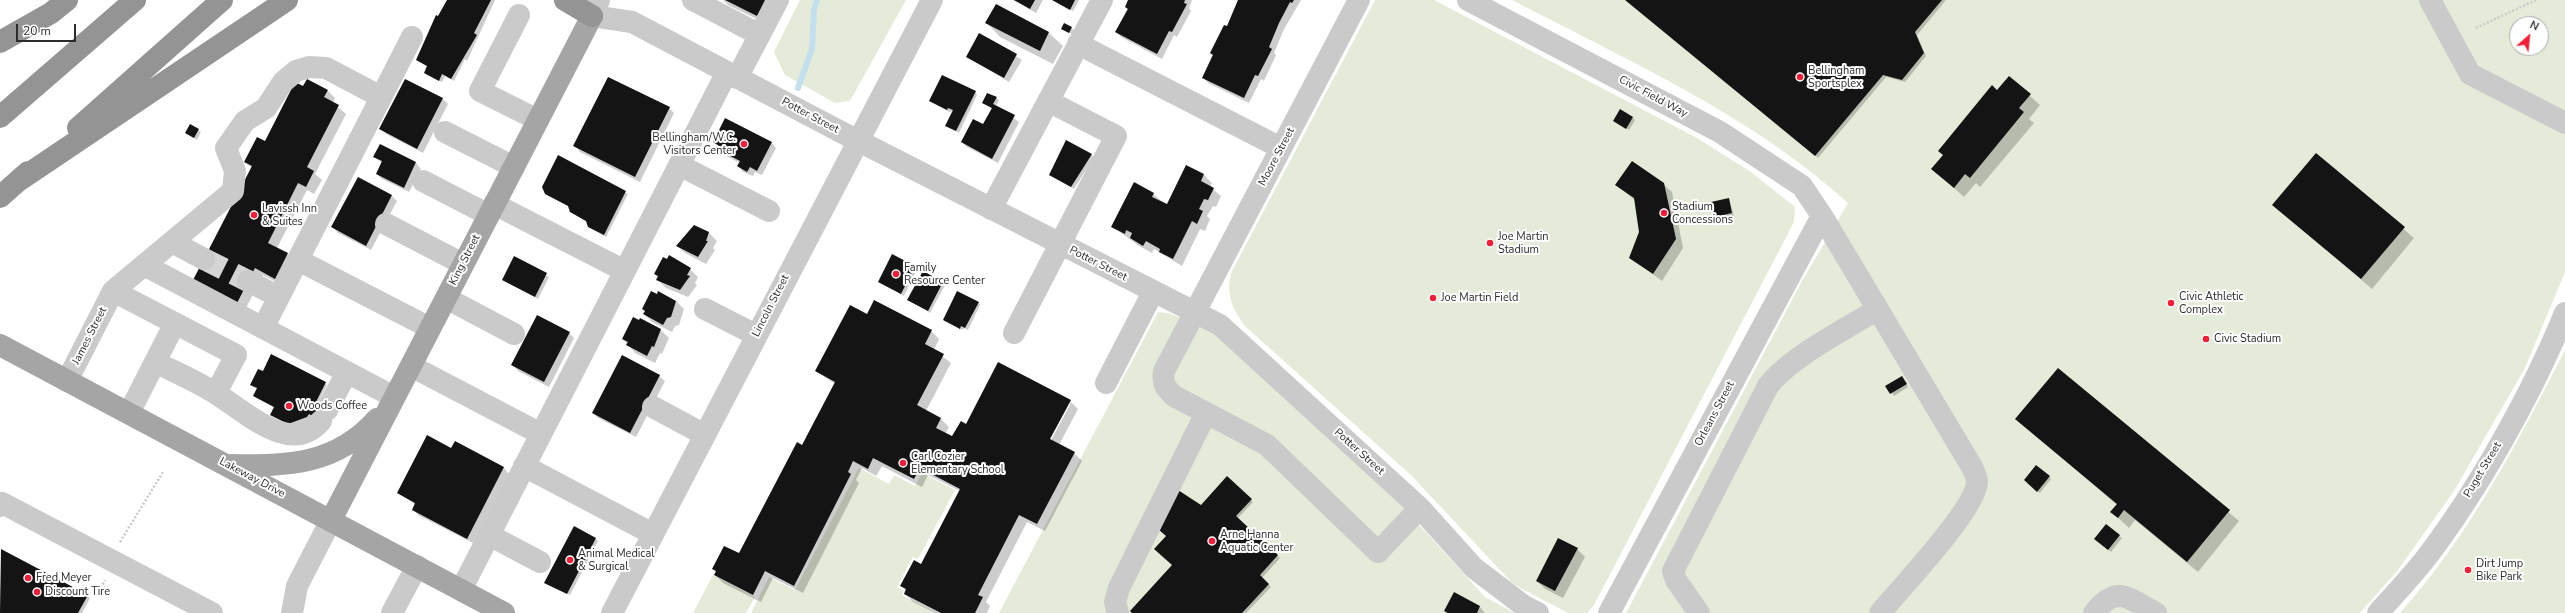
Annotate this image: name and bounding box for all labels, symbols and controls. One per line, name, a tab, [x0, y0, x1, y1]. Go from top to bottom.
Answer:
scale bar	[18, 16, 78, 42]
north arrow	[2509, 16, 2549, 56]
text: N	[2527, 17, 2541, 34]
text: 20 m	[23, 23, 51, 39]
place label: Bellingham Sportsplex	[1808, 64, 1865, 90]
marker: Bellingham Sportsplex	[1795, 72, 1805, 82]
street label: Civic Field Way	[1616, 73, 1690, 121]
street label: Potter Street	[779, 95, 841, 137]
street label: Moore Street	[1256, 126, 1298, 188]
place label: Bellingham/W.C. Visitors Center	[652, 131, 736, 157]
marker: Bellingham/W.C. Visitors Center	[739, 139, 749, 149]
place label: Stadium Concessions	[1672, 200, 1733, 226]
place label: Lavissh Inn & Suites	[262, 202, 317, 228]
marker: Stadium Concessions	[1659, 208, 1669, 218]
marker: Lavissh Inn & Suites	[249, 210, 259, 220]
place label: Joe Martin Stadium	[1498, 230, 1548, 256]
street label: King Street	[447, 233, 483, 287]
marker: Joe Martin Stadium	[1485, 238, 1495, 248]
street label: Potter Street	[1067, 244, 1129, 284]
place label: Family Resource Center	[904, 261, 985, 287]
marker: Family Resource Center	[891, 269, 901, 279]
street label: Lincoln Street	[750, 273, 792, 339]
place label: Civic Athletic Complex	[2179, 290, 2244, 316]
place label: Joe Martin Field	[1441, 291, 1518, 305]
marker: Joe Martin Field	[1428, 293, 1438, 303]
marker: Civic Athletic Complex	[2166, 298, 2176, 308]
street label: James Street	[70, 305, 110, 367]
place label: Civic Stadium	[2214, 332, 2281, 346]
marker: Civic Stadium	[2201, 334, 2211, 344]
street label: Orleans Street	[1692, 379, 1738, 449]
place label: Woods Coffee	[297, 399, 367, 413]
marker: Woods Coffee	[284, 401, 294, 411]
street label: Potter Street	[1331, 426, 1387, 478]
street label: Puget Street	[2461, 440, 2505, 500]
place label: Carl Cozier Elementary School	[911, 450, 1004, 476]
street label: Lakeway Drive	[217, 455, 287, 501]
marker: Carl Cozier Elementary School	[898, 458, 908, 468]
place label: Arne Hanna Aquatic Center	[1220, 528, 1293, 554]
marker: Arne Hanna Aquatic Center	[1207, 536, 1217, 546]
place label: Animal Medical & Surgical	[578, 547, 655, 573]
marker: Animal Medical & Surgical	[565, 555, 575, 565]
place label: Dirt Jump Bike Park	[2476, 557, 2523, 583]
marker: Dirt Jump Bike Park	[2463, 565, 2473, 575]
place label: Fred Meyer	[36, 571, 91, 585]
marker: Fred Meyer	[23, 573, 33, 583]
place label: Discount Tire	[45, 585, 110, 599]
marker: Discount Tire	[32, 587, 42, 597]

